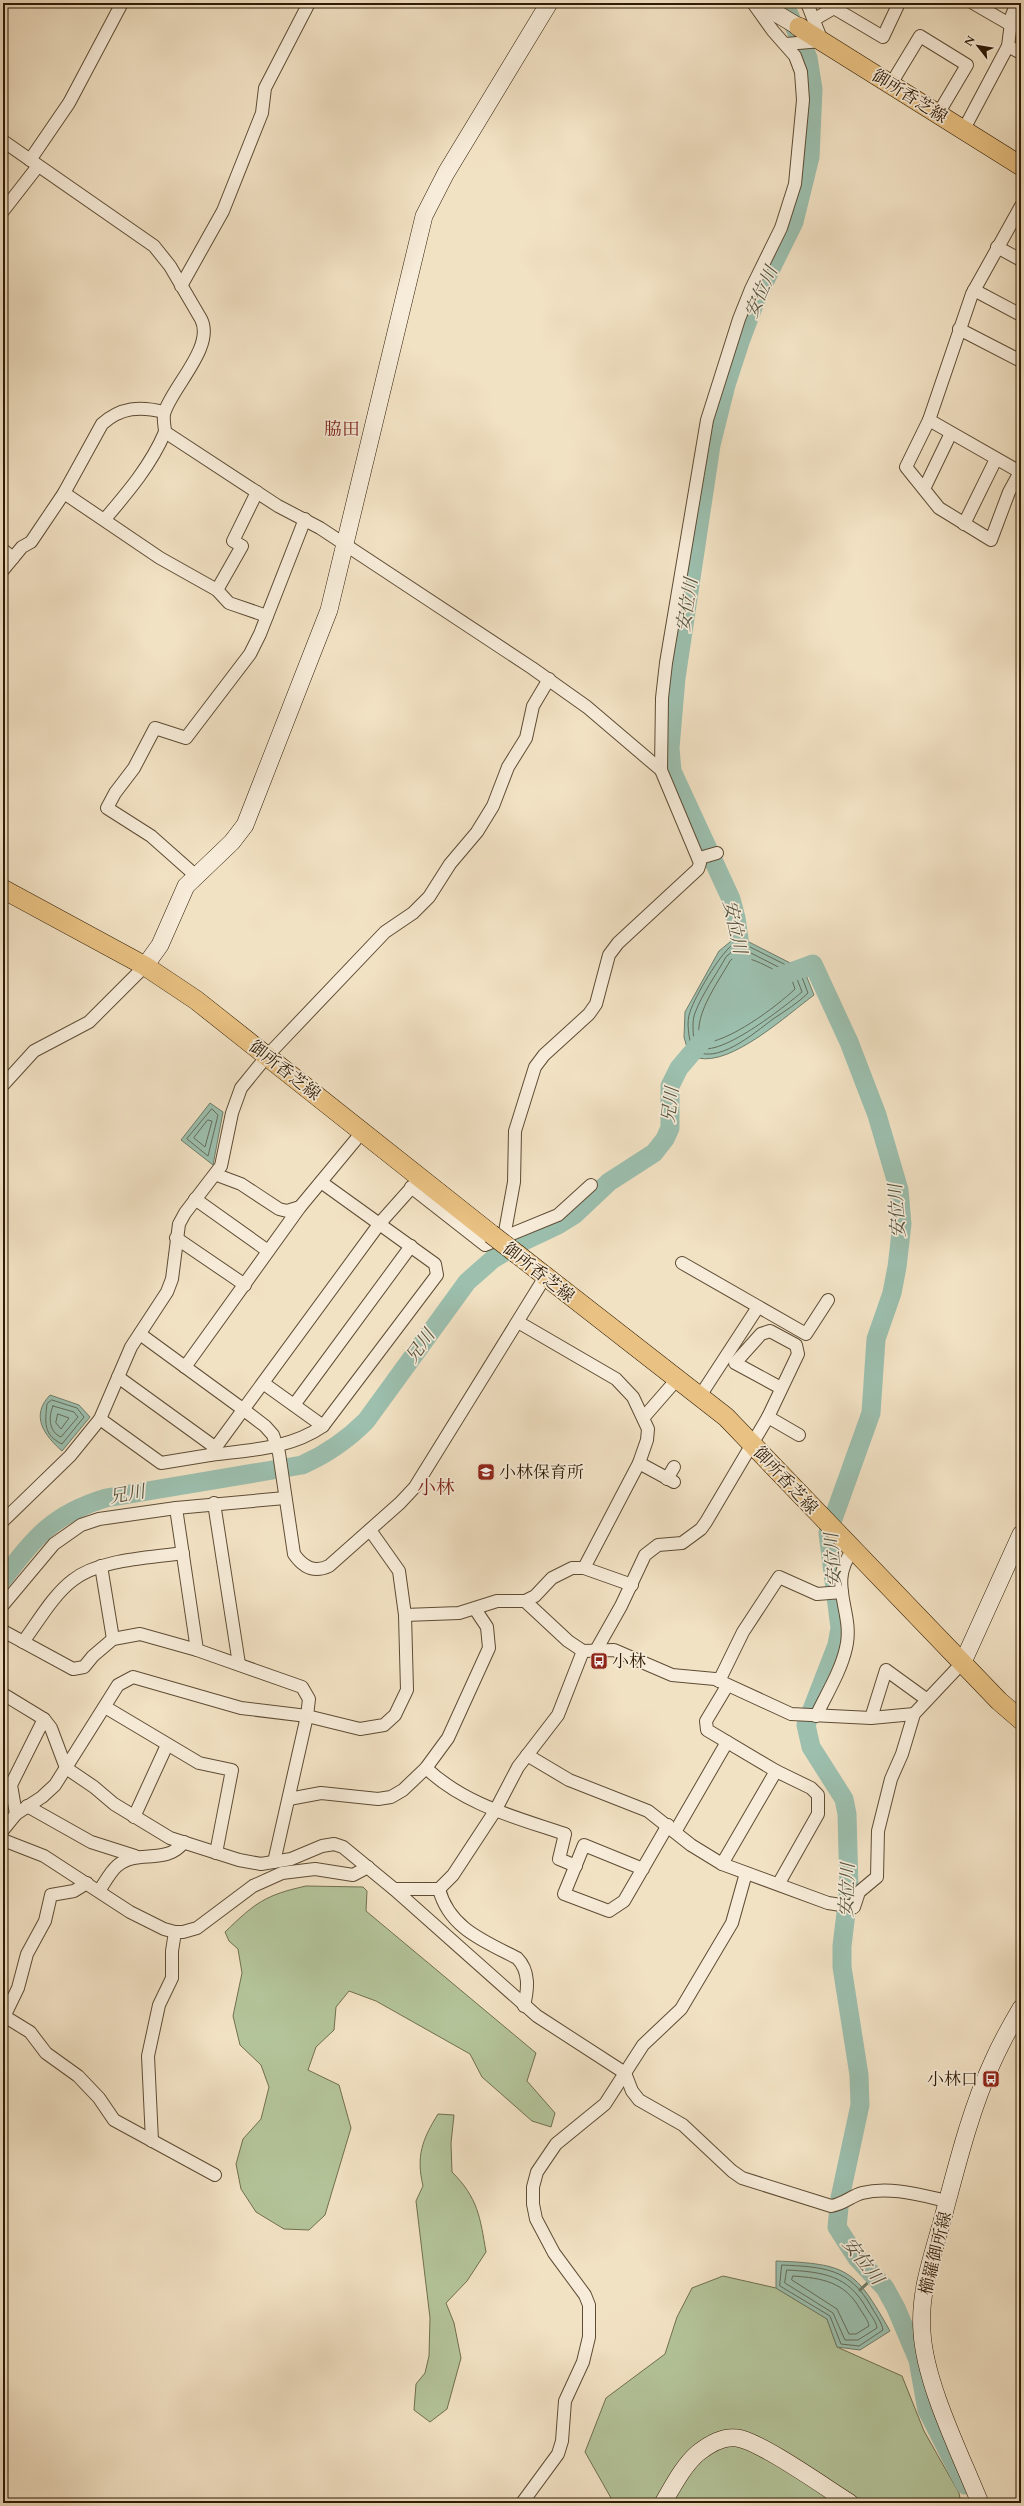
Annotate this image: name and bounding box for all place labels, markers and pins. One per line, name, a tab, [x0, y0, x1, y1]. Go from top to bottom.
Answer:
place label: 小林保育所	[499, 1461, 584, 1484]
school or university icon: 小林保育所	[476, 1462, 496, 1482]
place label: 小林	[612, 1650, 646, 1673]
bus stop icon: 小林	[589, 1651, 609, 1671]
place label: 小林口	[927, 2068, 978, 2091]
bus stop icon: 小林口	[981, 2069, 1001, 2089]

